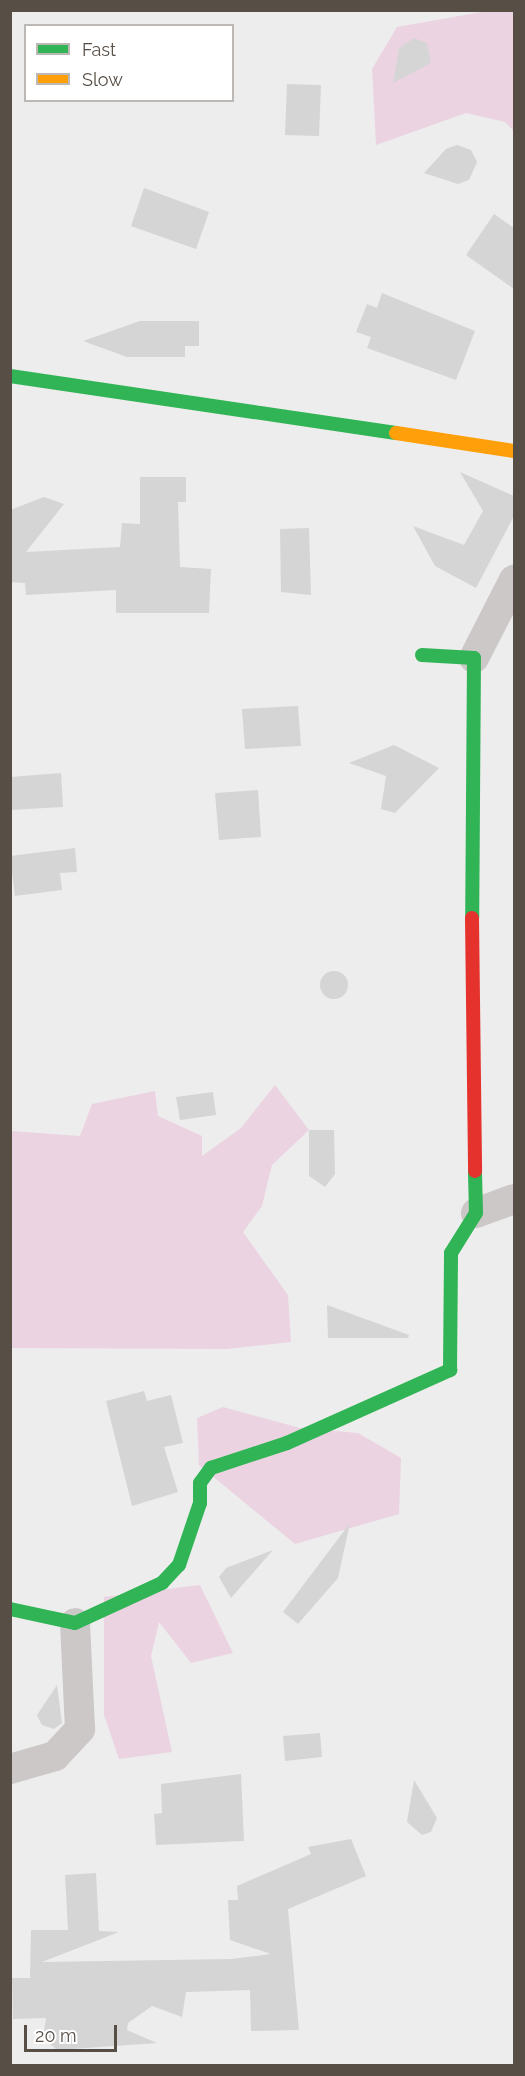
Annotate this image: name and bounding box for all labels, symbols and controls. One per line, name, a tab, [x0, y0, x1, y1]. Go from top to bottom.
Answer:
legend	[24, 24, 234, 102]
text: Fast	[82, 39, 116, 60]
text: Slow	[82, 69, 123, 90]
scale bar	[27, 2013, 120, 2051]
text: 20 m	[35, 2025, 77, 2046]

